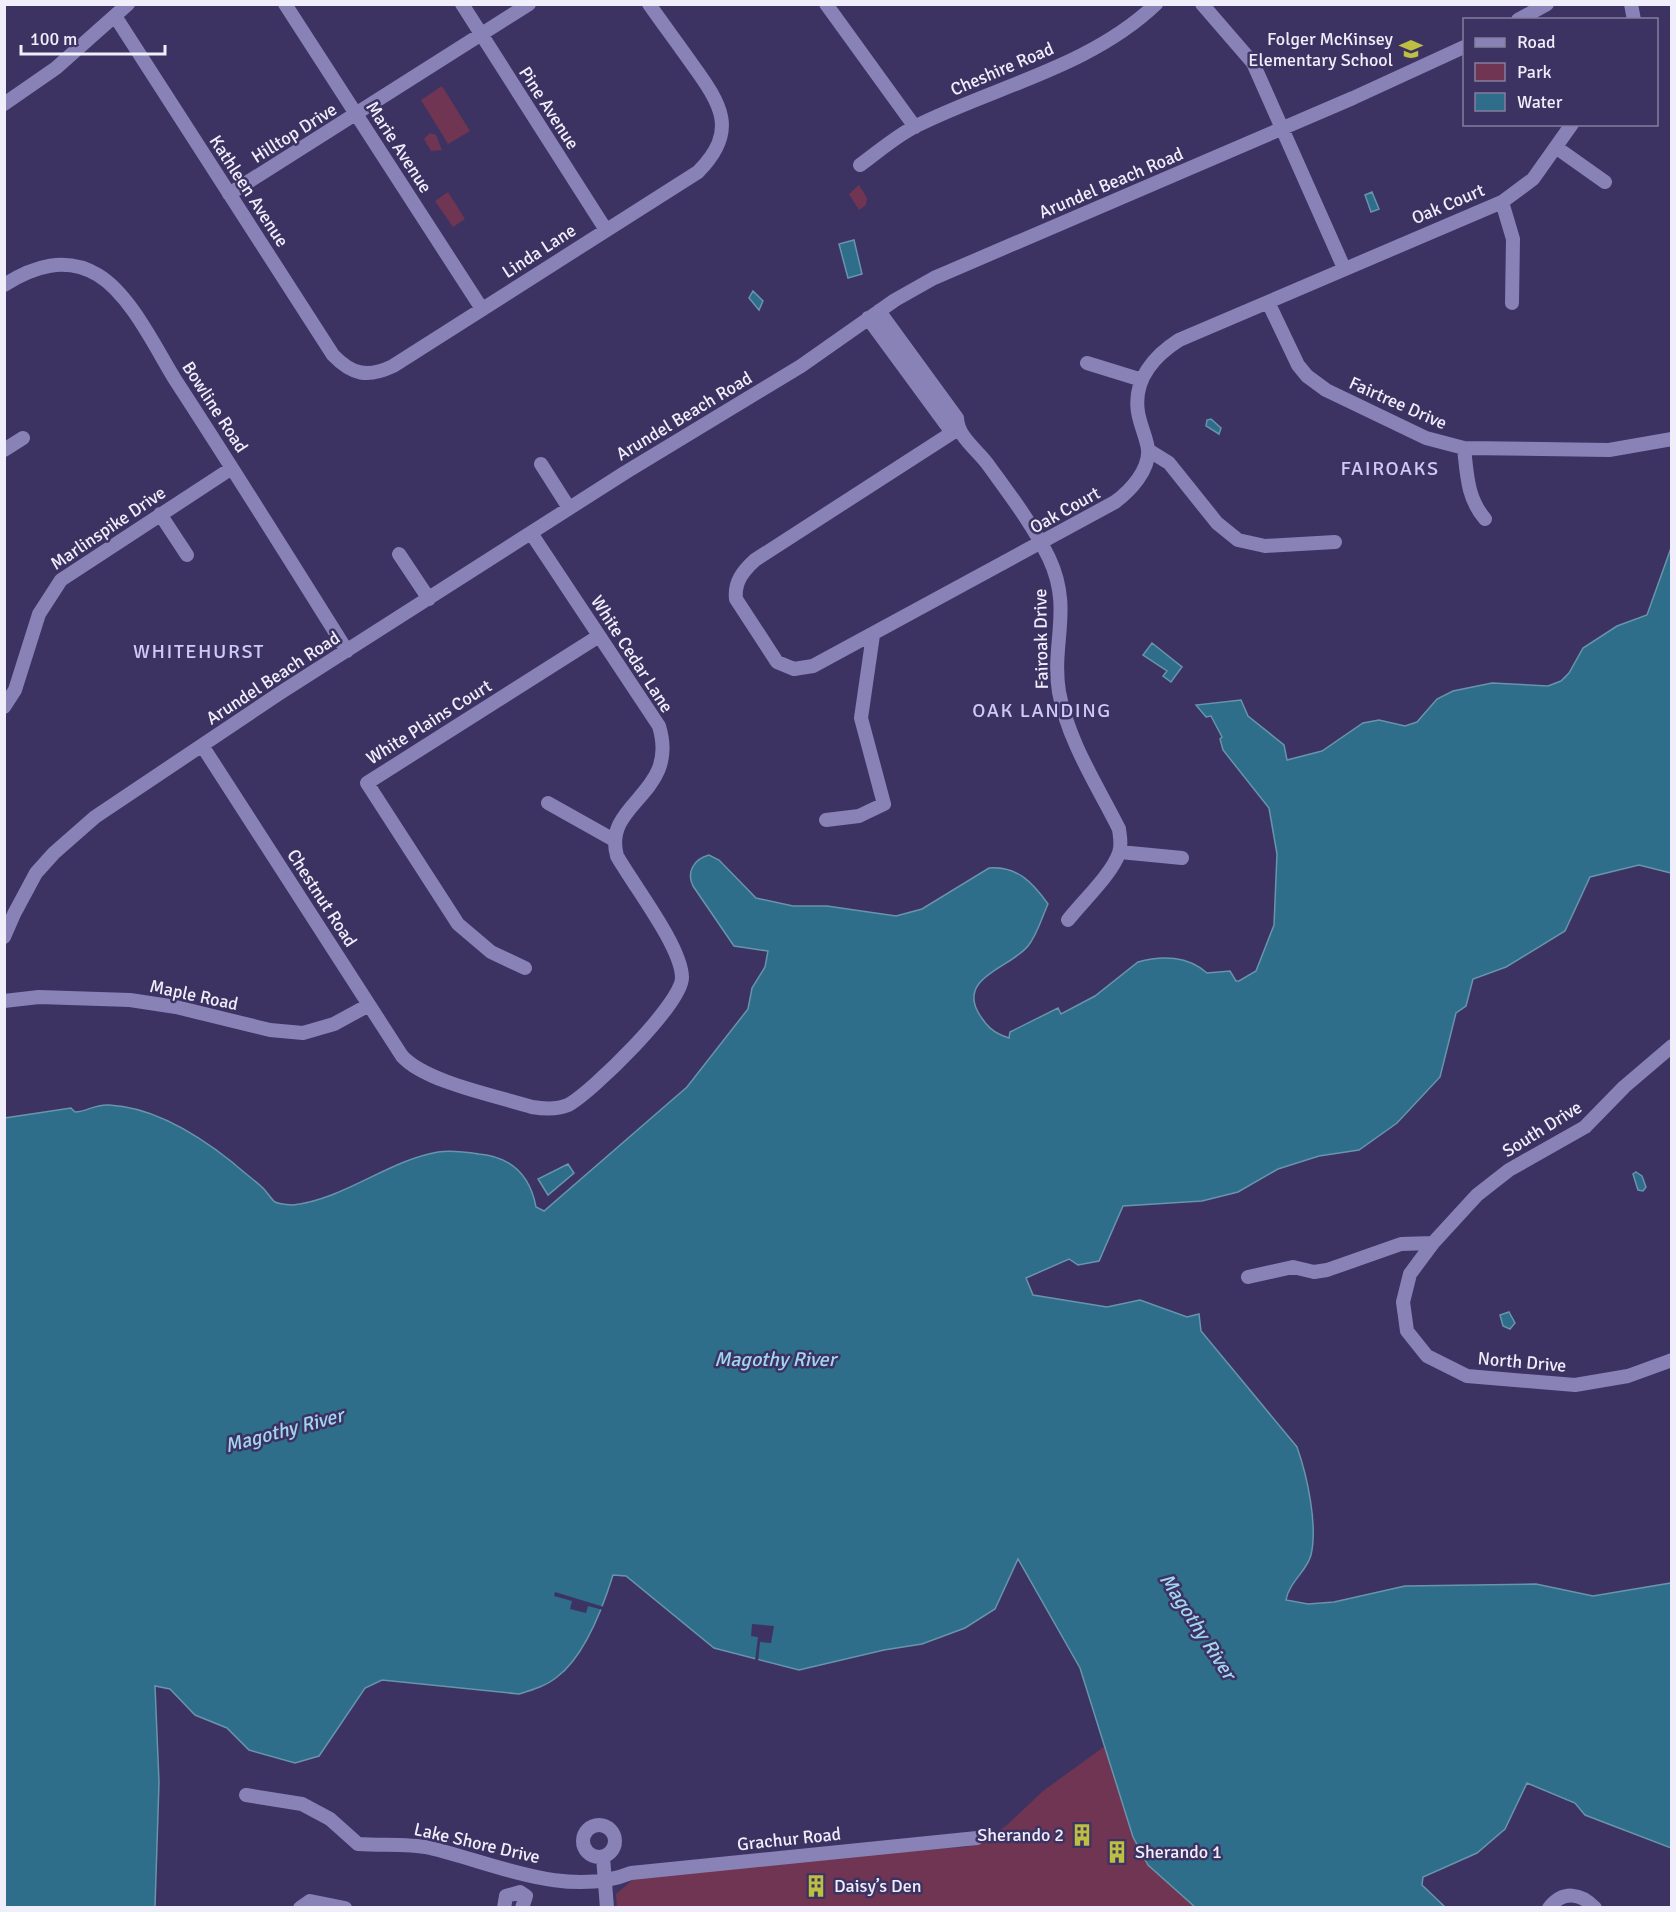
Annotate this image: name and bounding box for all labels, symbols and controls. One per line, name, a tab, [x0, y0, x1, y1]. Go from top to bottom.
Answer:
scale bar	[21, 18, 165, 56]
legend	[1463, 18, 1658, 126]
text: 100 m	[30, 28, 77, 50]
place label: Folger McKinsey Elementary School	[1248, 28, 1394, 71]
text: Road	[1517, 31, 1556, 53]
school or university icon: Folger McKinsey Elementary School	[1398, 36, 1424, 62]
street label: Cheshire Road	[947, 37, 1057, 101]
text: Park	[1517, 61, 1552, 83]
street label: Pine Avenue	[514, 63, 584, 153]
text: Water	[1517, 91, 1563, 113]
street label: Marie Avenue	[361, 97, 437, 197]
street label: Hilltop Drive	[247, 98, 341, 168]
street label: Kathleen Avenue	[205, 131, 293, 251]
street label: Arundel Beach Road	[1035, 143, 1187, 223]
street label: Oak Court	[1408, 179, 1488, 229]
street label: Linda Lane	[498, 219, 580, 283]
street label: Bowline Road	[177, 357, 253, 457]
street label: Arundel Beach Road	[612, 367, 756, 465]
street label: Fairtree Drive	[1346, 372, 1450, 434]
district label: FAIROAKS	[1340, 456, 1440, 481]
street label: Marlinspike Drive	[46, 481, 170, 575]
street label: Oak Court	[1026, 482, 1104, 538]
street label: Fairoak Drive	[1029, 588, 1053, 690]
street label: White Cedar Lane	[586, 591, 678, 717]
street label: Arundel Beach Road	[202, 627, 344, 729]
district label: WHITEHURST	[133, 639, 265, 664]
street label: White Plains Court	[362, 675, 496, 769]
district label: OAK LANDING	[972, 698, 1112, 723]
street label: Chestnut Road	[282, 845, 362, 951]
street label: Maple Road	[148, 975, 240, 1015]
street label: South Drive	[1498, 1096, 1586, 1162]
water label: Magothy River	[714, 1347, 839, 1372]
street label: North Drive	[1477, 1347, 1567, 1377]
water label: Magothy River	[222, 1402, 349, 1458]
water label: Magothy River	[1154, 1568, 1243, 1686]
street label: Lake Shore Drive	[412, 1818, 542, 1868]
building icon: Sherando 2	[1069, 1822, 1095, 1848]
street label: Grachur Road	[736, 1823, 842, 1855]
place label: Sherando 2	[977, 1824, 1064, 1846]
building icon: Sherando 1	[1104, 1839, 1130, 1865]
place label: Sherando 1	[1135, 1841, 1222, 1863]
building icon: Daisy’s Den	[803, 1873, 829, 1899]
place label: Daisy’s Den	[834, 1875, 921, 1897]

